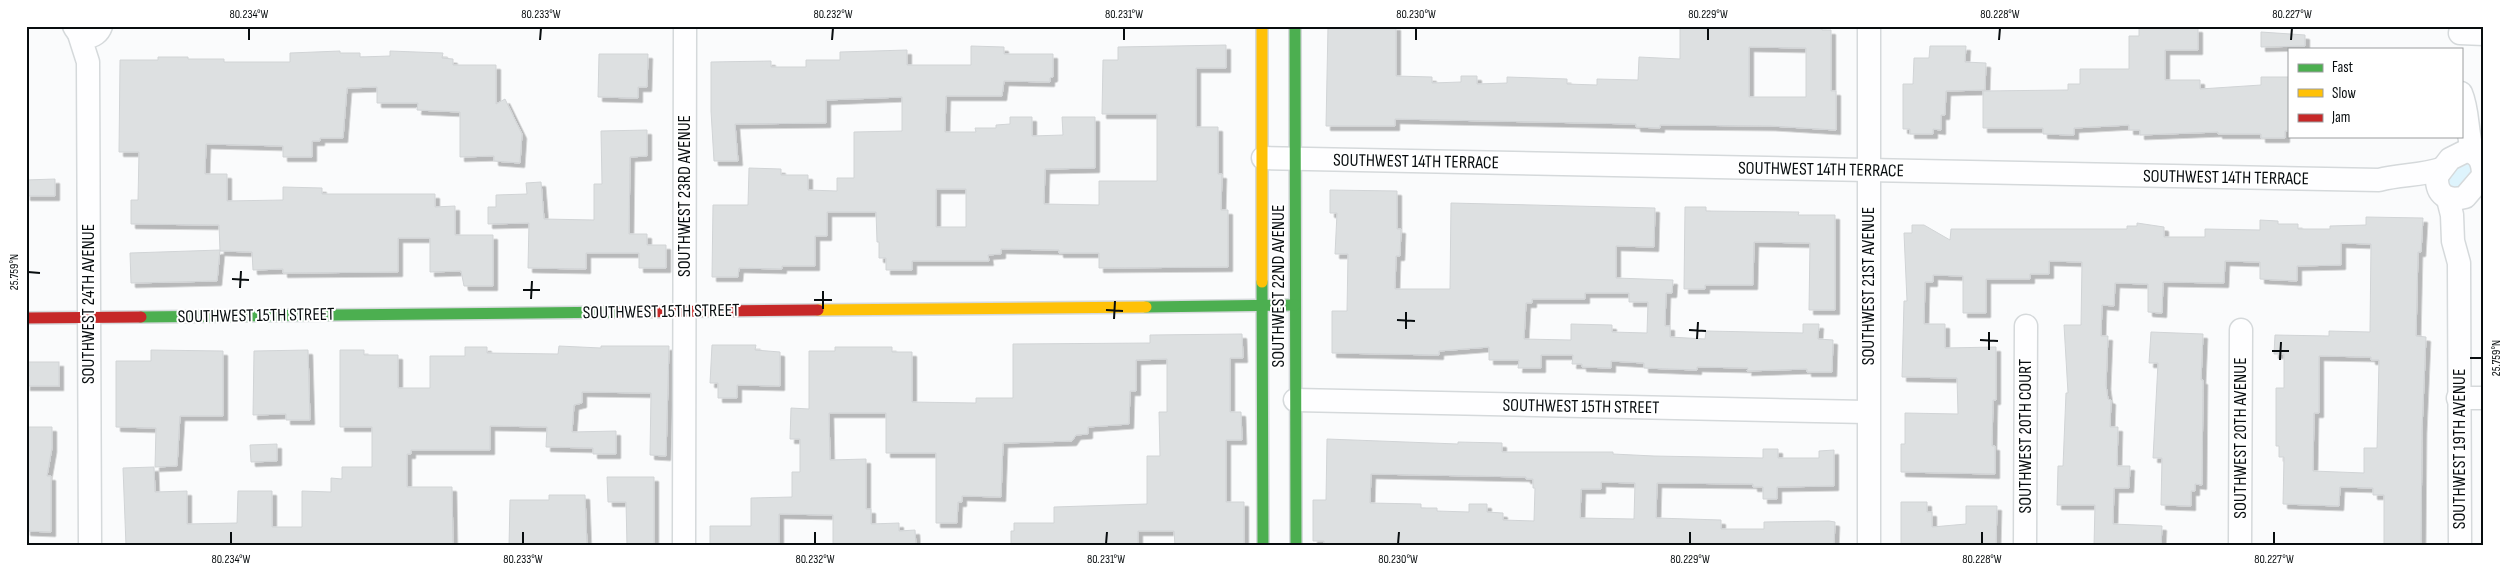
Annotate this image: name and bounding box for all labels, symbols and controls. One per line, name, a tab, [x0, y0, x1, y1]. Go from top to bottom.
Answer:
text: 80.234°W	[230, 7, 269, 22]
text: 80.233°W	[521, 7, 561, 22]
text: 80.232°W	[813, 7, 853, 22]
text: 80.231°W	[1105, 7, 1143, 22]
text: 80.230°W	[1396, 7, 1436, 22]
text: 80.229°W	[1688, 7, 1728, 22]
text: 80.228°W	[1980, 7, 2020, 22]
text: 80.227°W	[2272, 7, 2312, 22]
legend	[2288, 48, 2462, 138]
text: Fast	[2332, 58, 2354, 77]
text: Slow	[2332, 84, 2356, 103]
text: Jam	[2331, 108, 2350, 127]
street label: SOUTHWEST 23RD AVENUE	[674, 115, 695, 277]
street label: SOUTHWEST 14TH TERRACE	[1333, 150, 1499, 173]
street label: SOUTHWEST 14TH TERRACE	[1738, 158, 1904, 181]
street label: SOUTHWEST 14TH TERRACE	[2143, 166, 2309, 189]
street label: SOUTHWEST 22ND AVENUE	[1268, 205, 1289, 367]
street label: SOUTHWEST 21ST AVENUE	[1858, 207, 1879, 365]
street label: SOUTHWEST 24TH AVENUE	[78, 224, 99, 384]
text: 25.759°N	[7, 254, 22, 290]
street label: SOUTHWEST 15TH STREET	[582, 300, 740, 323]
street label: SOUTHWEST 15TH STREET	[177, 304, 335, 327]
text: 25.759°N	[2489, 340, 2504, 376]
street label: SOUTHWEST 20TH AVENUE	[2230, 357, 2251, 519]
street label: SOUTHWEST 20TH COURT	[2015, 359, 2036, 513]
street label: SOUTHWEST 19TH AVENUE	[2449, 369, 2470, 529]
street label: SOUTHWEST 15TH STREET	[1502, 395, 1660, 418]
text: 80.234°W	[212, 552, 251, 567]
text: 80.233°W	[503, 552, 543, 567]
text: 80.232°W	[795, 552, 835, 567]
text: 80.231°W	[1087, 552, 1125, 567]
text: 80.230°W	[1378, 552, 1418, 567]
text: 80.229°W	[1670, 552, 1710, 567]
text: 80.228°W	[1962, 552, 2002, 567]
text: 80.227°W	[2254, 552, 2294, 567]

